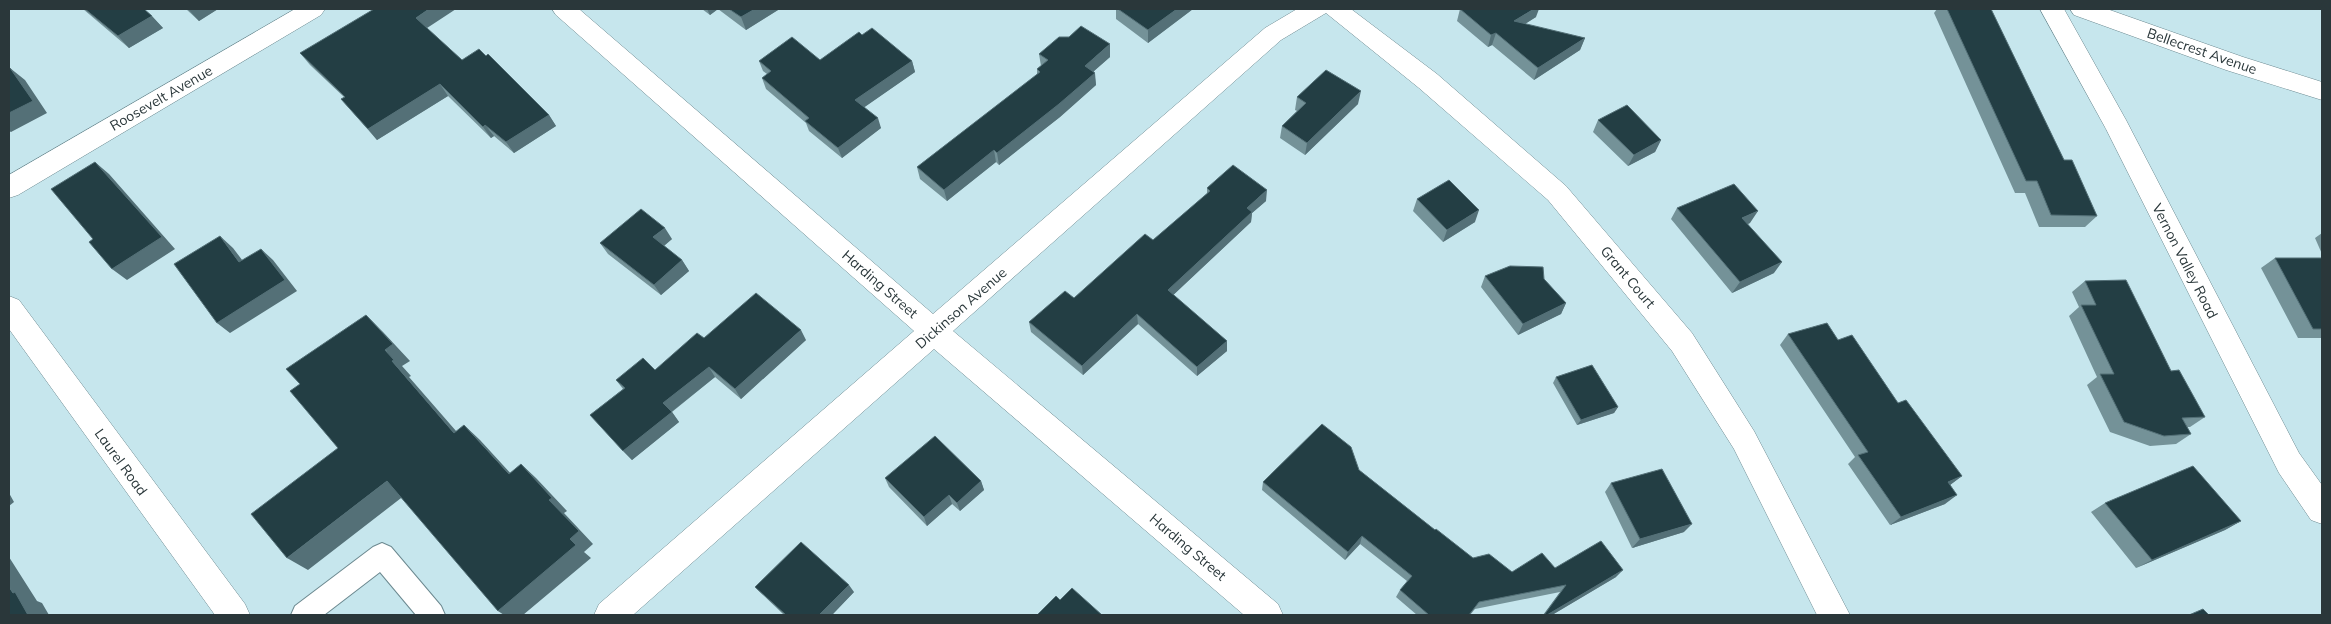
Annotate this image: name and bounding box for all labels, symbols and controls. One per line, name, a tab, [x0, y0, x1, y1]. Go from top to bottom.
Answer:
street label: Bellecrest Avenue	[2145, 24, 2259, 78]
street label: Roosevelt Avenue	[106, 61, 216, 135]
street label: Vernon Valley Road	[2148, 200, 2222, 322]
street label: Grant Court	[1597, 242, 1659, 312]
street label: Harding Street	[838, 246, 922, 322]
street label: Dickinson Avenue	[912, 263, 1010, 353]
street label: Laurel Road	[91, 425, 151, 499]
street label: Harding Street	[1146, 510, 1230, 584]

